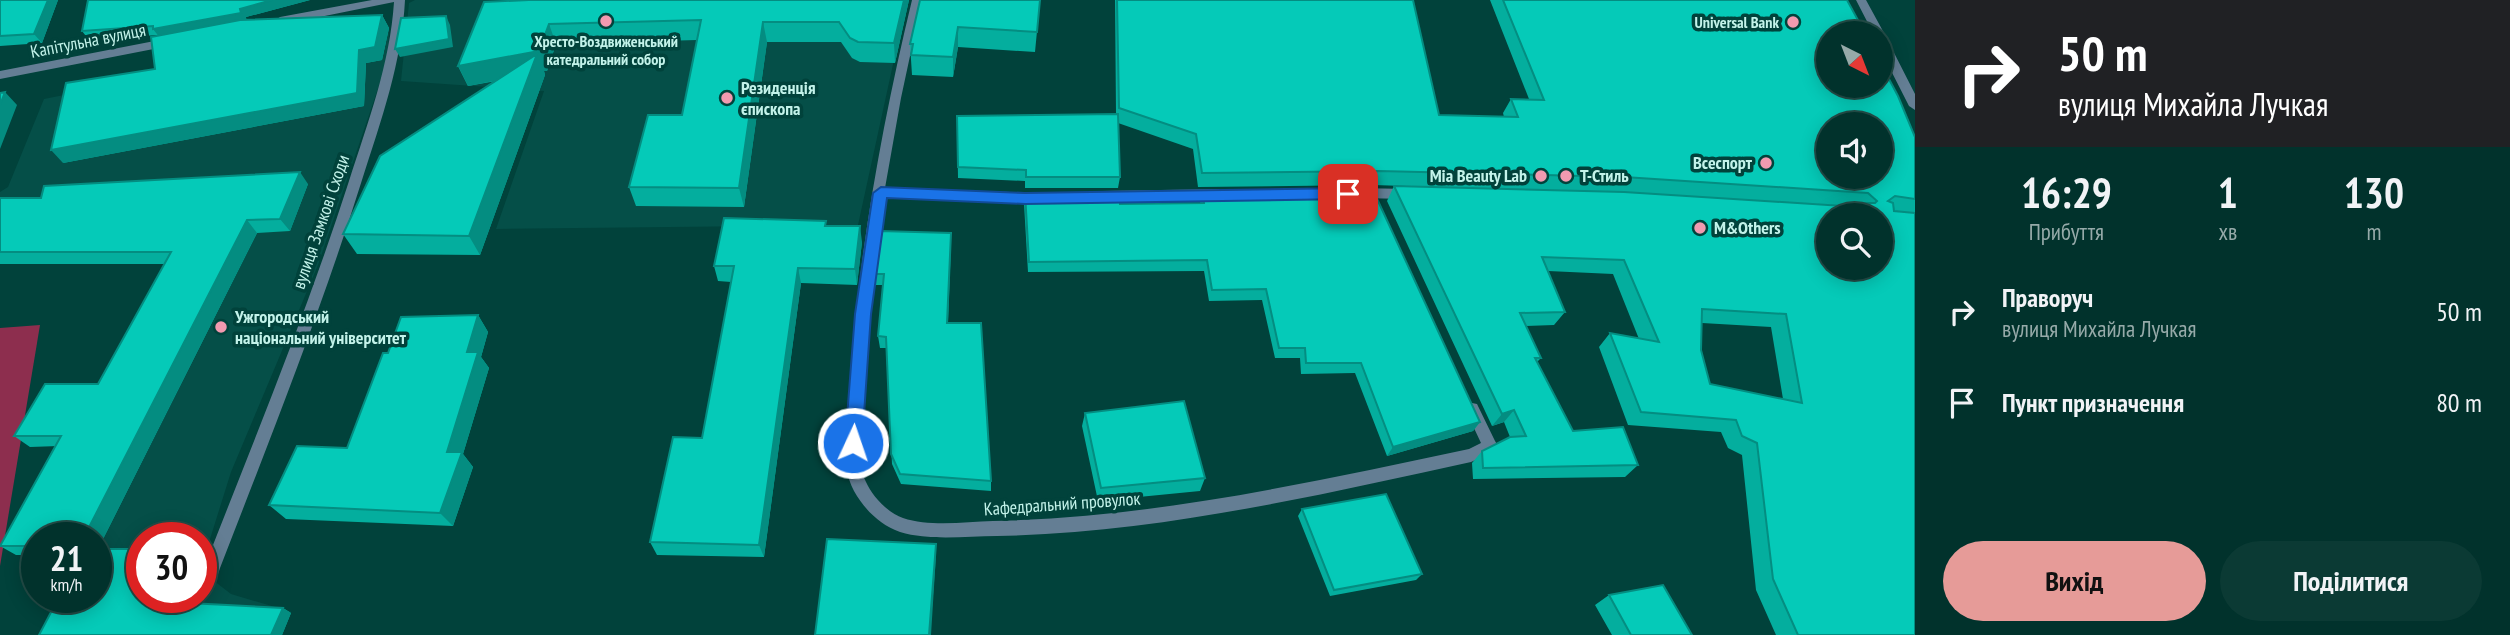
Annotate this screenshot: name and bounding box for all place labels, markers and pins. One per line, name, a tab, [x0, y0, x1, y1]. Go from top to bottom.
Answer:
place label: Universal Bank	[1695, 12, 1779, 32]
marker: Хресто-Воздвиженський катедральний собор	[598, 13, 614, 29]
marker: Universal Bank	[1785, 14, 1801, 30]
place label: Хресто-Воздвиженський катедральний собор	[534, 31, 678, 69]
place label: Резиденція єпископа	[741, 76, 815, 120]
marker: Резиденція єпископа	[719, 90, 735, 106]
place label: Всеспорт	[1693, 151, 1753, 174]
marker: Всеспорт	[1758, 155, 1774, 171]
pin	[1318, 164, 1378, 224]
place label: Mia Beauty Lab	[1430, 164, 1527, 187]
place label: Т-Стиль	[1580, 164, 1629, 187]
marker: Mia Beauty Lab	[1533, 168, 1549, 184]
marker: Т-Стиль	[1558, 168, 1574, 184]
place label: M&Others	[1714, 216, 1781, 239]
marker: M&Others	[1692, 220, 1708, 236]
place label: Ужгородський національний університет	[234, 305, 407, 349]
marker: Ужгородський національний університет	[213, 319, 229, 335]

